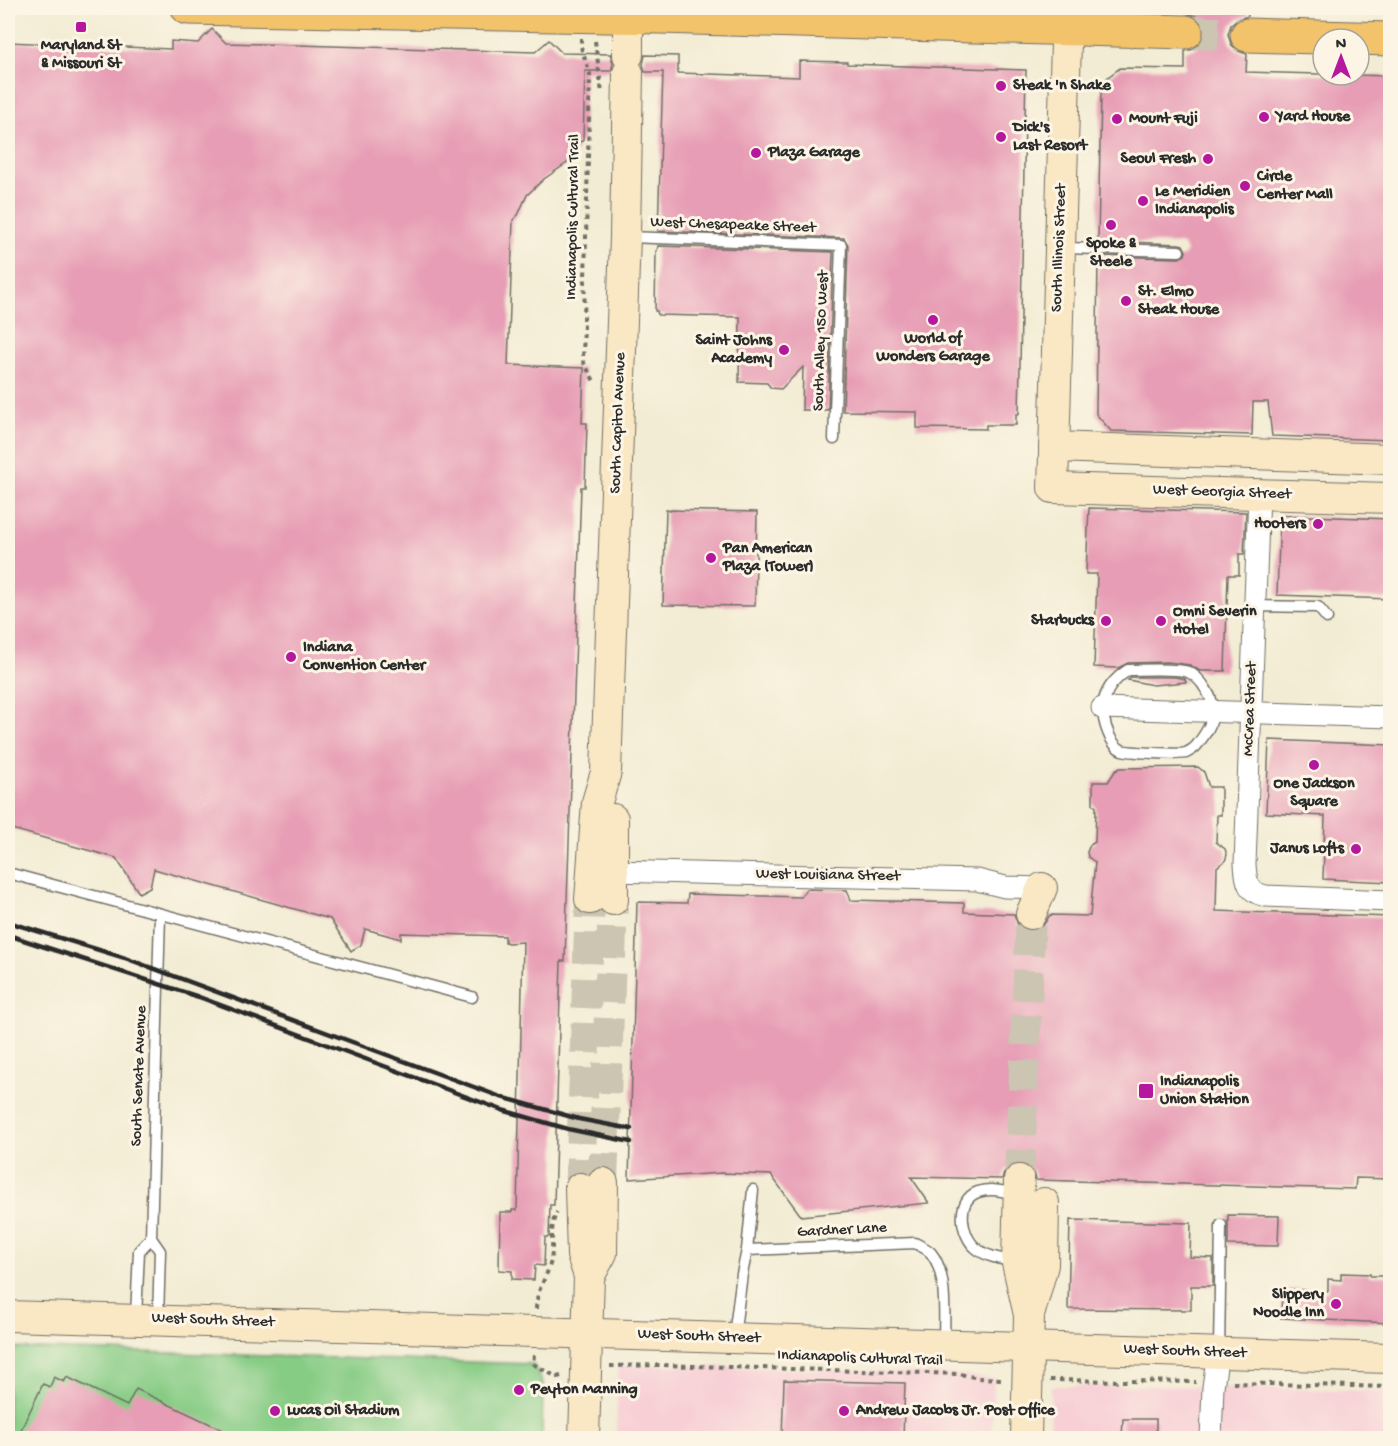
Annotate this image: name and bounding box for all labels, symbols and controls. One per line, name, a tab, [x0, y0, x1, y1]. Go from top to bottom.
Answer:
marker: Maryland St & Missouri St	[74, 20, 88, 34]
north arrow	[1311, 27, 1371, 87]
text: N	[1336, 36, 1347, 55]
place label: Maryland St & Missouri St	[41, 37, 123, 74]
place label: Steak 'n Shake	[1013, 77, 1112, 96]
marker: Steak 'n Shake	[994, 79, 1008, 93]
place label: Yard House	[1274, 108, 1351, 127]
place label: Mount Fuji	[1129, 110, 1198, 129]
marker: Yard House	[1257, 110, 1271, 124]
marker: Mount Fuji	[1110, 112, 1124, 126]
place label: Dick's Last Resort	[1011, 119, 1088, 156]
marker: Dick's Last Resort	[994, 130, 1008, 144]
street label: Indianapolis Cultural Trail	[563, 134, 585, 300]
place label: Plaza Garage	[767, 144, 861, 163]
marker: Plaza Garage	[749, 146, 763, 160]
place label: Seoul Fresh	[1121, 150, 1196, 169]
marker: Seoul Fresh	[1201, 152, 1215, 166]
place label: Circle Center Mall	[1256, 168, 1333, 205]
marker: Circle Center Mall	[1238, 179, 1252, 193]
street label: South Illinois Street	[1048, 182, 1072, 312]
place label: Le Meridien Indianapolis	[1155, 183, 1235, 220]
marker: Le Meridien Indianapolis	[1136, 194, 1150, 208]
street label: West Chesapeake Street	[650, 214, 817, 238]
marker: Spoke & Steele	[1104, 218, 1118, 232]
place label: Spoke & Steele	[1086, 235, 1137, 272]
street label: South Alley 150 West	[810, 269, 834, 412]
place label: St. Elmo Steak House	[1138, 283, 1220, 320]
marker: St. Elmo Steak House	[1119, 294, 1133, 308]
marker: World of Wonders Garage	[926, 313, 940, 327]
place label: World of Wonders Garage	[875, 329, 990, 367]
place label: Saint Johns Academy	[695, 332, 773, 369]
marker: Saint Johns Academy	[777, 343, 791, 357]
street label: South Capitol Avenue	[607, 351, 631, 494]
street label: West Georgia Street	[1153, 481, 1293, 505]
place label: Hooters	[1254, 515, 1307, 534]
marker: Hooters	[1311, 517, 1325, 531]
place label: Pan American Plaza (Tower)	[722, 540, 814, 577]
marker: Pan American Plaza (Tower)	[704, 551, 718, 565]
place label: Omni Severin Hotel	[1173, 603, 1257, 640]
place label: Starbucks	[1031, 612, 1095, 631]
marker: Starbucks	[1099, 614, 1113, 628]
marker: Omni Severin Hotel	[1154, 614, 1168, 628]
place label: Indiana Convention Center	[302, 639, 428, 676]
marker: Indiana Convention Center	[284, 650, 298, 664]
street label: McCrea Street	[1240, 660, 1262, 757]
marker: One Jackson Square	[1307, 758, 1321, 772]
place label: One Jackson Square	[1273, 775, 1355, 812]
place label: Janus Lofts	[1269, 839, 1345, 859]
marker: Janus Lofts	[1349, 842, 1363, 856]
street label: West Louisiana Street	[756, 865, 902, 887]
street label: South Senate Avenue	[128, 1004, 152, 1147]
place label: Indianapolis Union Station	[1160, 1073, 1249, 1110]
marker: Indianapolis Union Station	[1137, 1082, 1155, 1100]
street label: Gardner Lane	[797, 1219, 888, 1243]
place label: Slippery Noodle Inn	[1253, 1286, 1324, 1323]
marker: Slippery Noodle Inn	[1329, 1297, 1343, 1311]
street label: West South Street	[151, 1309, 276, 1333]
street label: West South Street	[637, 1325, 762, 1349]
street label: West South Street	[1123, 1340, 1248, 1364]
street label: Indianapolis Cultural Trail	[777, 1347, 943, 1371]
place label: Peyton Manning	[530, 1381, 638, 1400]
marker: Peyton Manning	[512, 1383, 526, 1397]
place label: Andrew Jacobs Jr. Post Office	[855, 1401, 1055, 1421]
place label: Lucas Oil Stadium	[287, 1402, 400, 1421]
marker: Lucas Oil Stadium	[268, 1404, 282, 1418]
marker: Andrew Jacobs Jr. Post Office	[837, 1404, 851, 1418]

